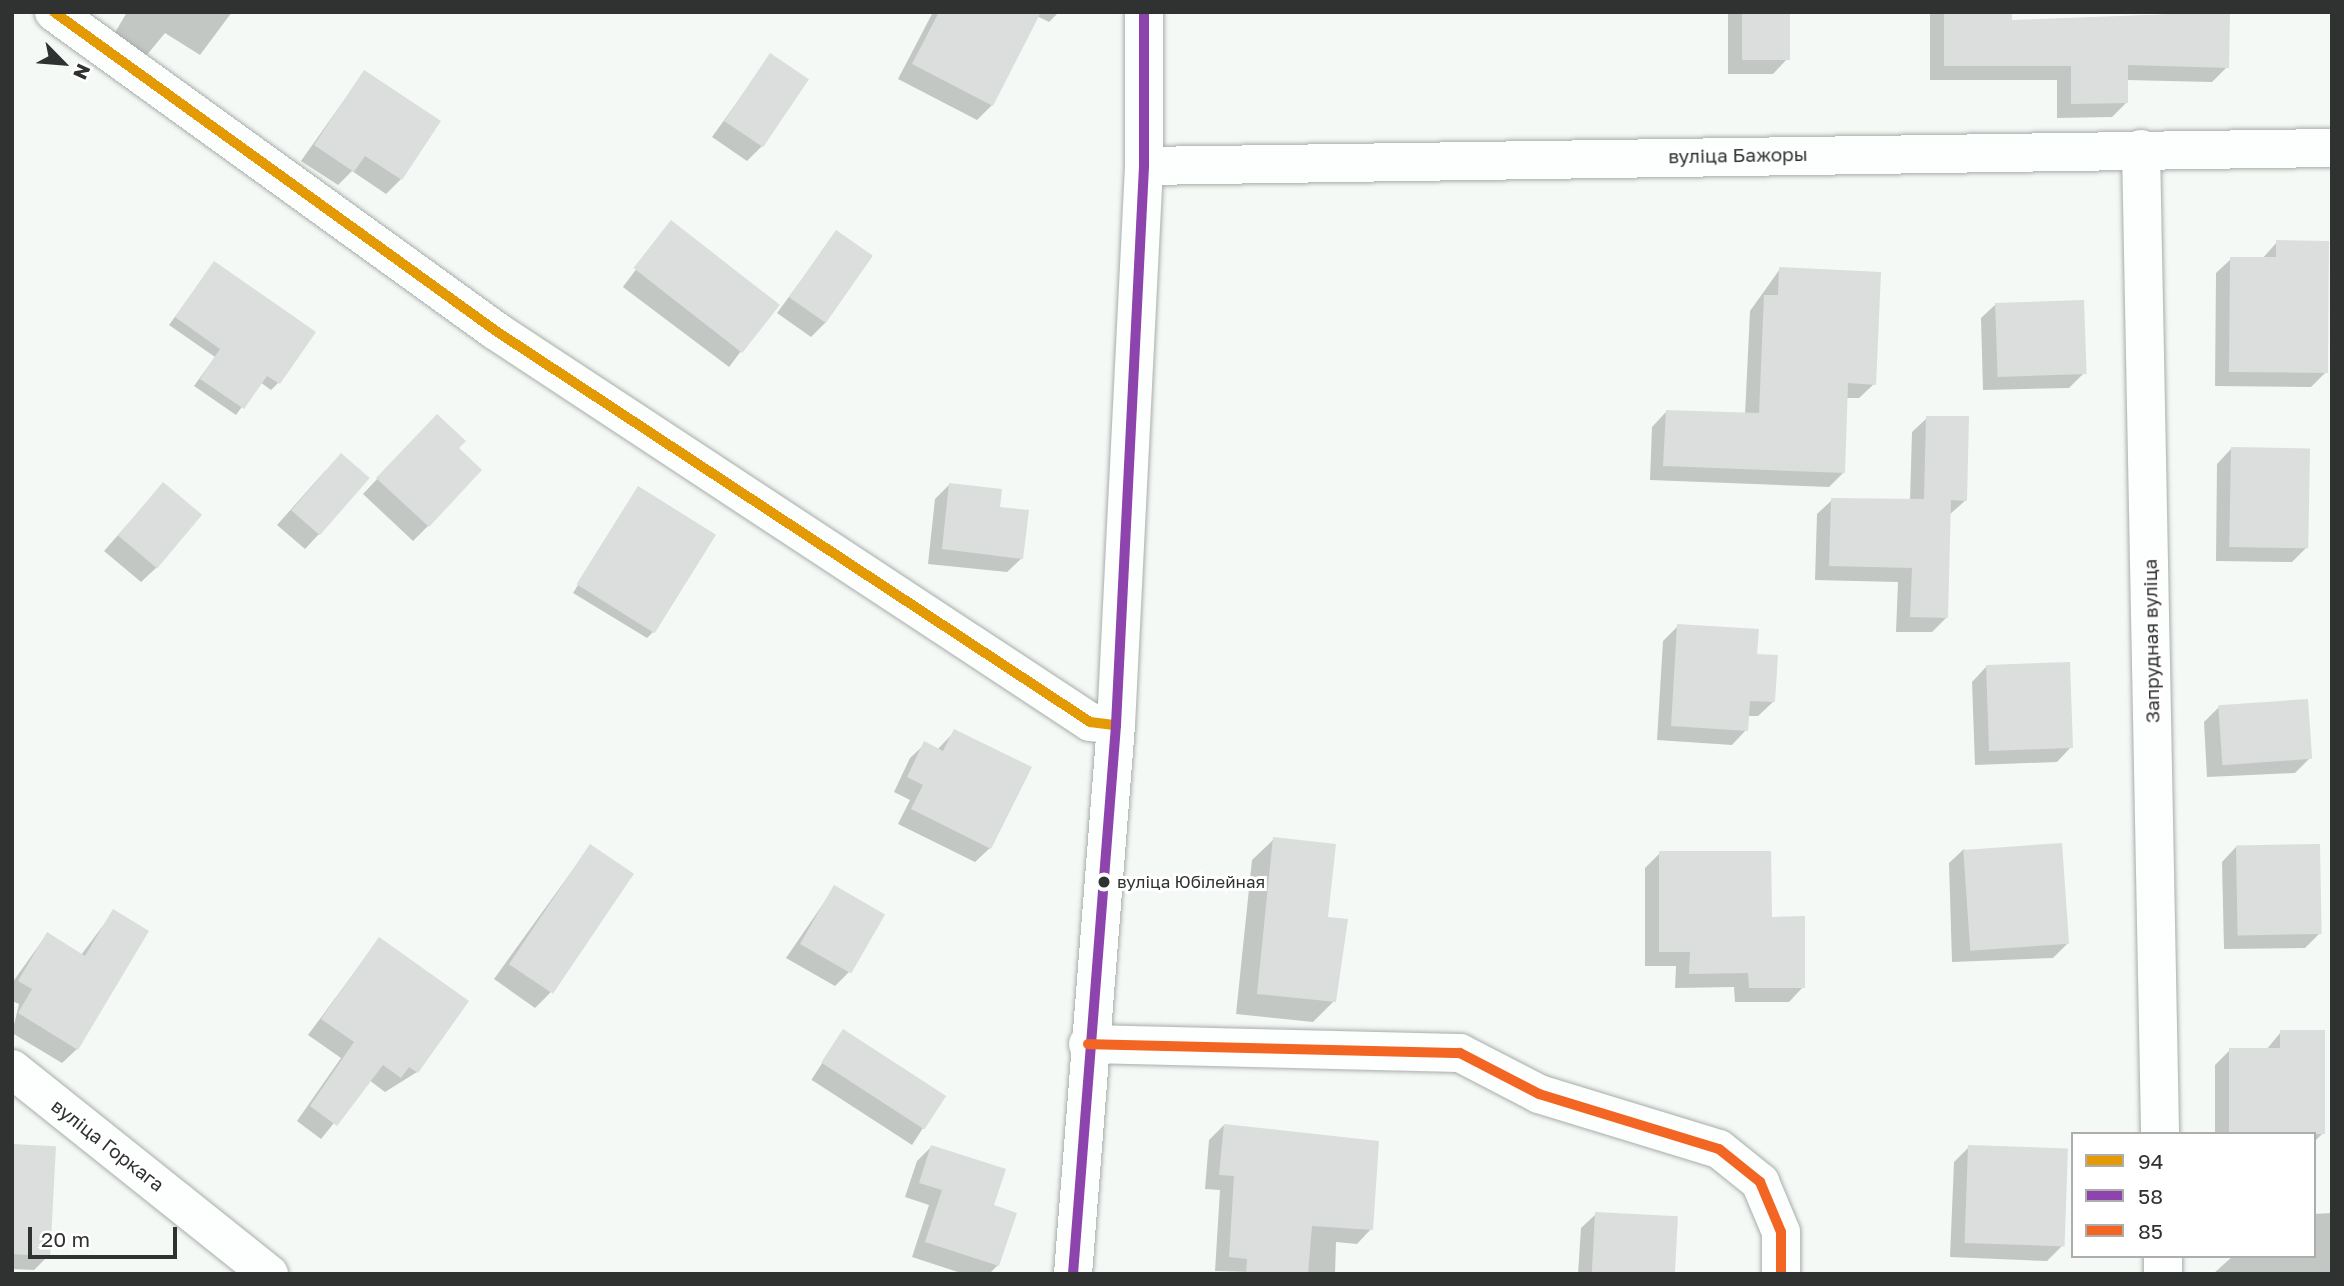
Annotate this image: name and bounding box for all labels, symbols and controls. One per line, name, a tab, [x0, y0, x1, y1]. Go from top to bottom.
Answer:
north arrow	[28, 28, 98, 98]
text: N	[69, 61, 96, 83]
street label: вуліца Бажоры	[1668, 142, 1808, 168]
street label: Запрудная вуліца	[2138, 559, 2164, 723]
place label: вуліца Юбілейная	[1117, 872, 1265, 892]
marker: вуліца Юбілейная	[1097, 875, 1111, 889]
street label: вуліца Горкага	[47, 1094, 169, 1196]
legend	[2071, 1132, 2316, 1258]
text: 94	[2138, 1148, 2164, 1174]
text: 58	[2138, 1183, 2163, 1209]
scale bar	[32, 1212, 180, 1256]
text: 85	[2138, 1218, 2163, 1244]
text: 20 m	[41, 1226, 90, 1252]

